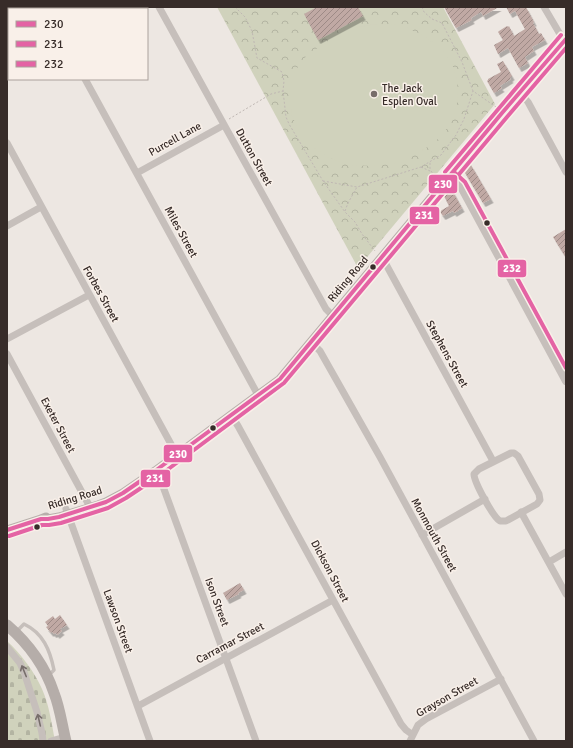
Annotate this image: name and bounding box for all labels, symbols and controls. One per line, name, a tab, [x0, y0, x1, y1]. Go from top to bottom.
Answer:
legend	[8, 8, 148, 80]
text: 230	[44, 17, 63, 32]
text: 231	[44, 37, 63, 52]
text: 232	[44, 57, 63, 72]
place label: The Jack Esplen Oval	[382, 82, 437, 108]
marker: The Jack Esplen Oval	[369, 89, 379, 99]
street label: Purcell Lane	[146, 119, 204, 159]
street label: Dutton Street	[233, 126, 275, 188]
line badge: 230	[428, 174, 458, 194]
text: 230	[434, 178, 452, 191]
street label: Miles Street	[162, 204, 200, 260]
line badge: 231	[409, 206, 440, 225]
text: 231	[415, 209, 433, 222]
unlabelled marker	[482, 218, 492, 228]
street label: Riding Road	[325, 253, 371, 305]
line badge: 232	[497, 259, 527, 278]
unlabelled marker	[368, 262, 378, 272]
text: 232	[503, 262, 521, 275]
street label: Forbes Street	[80, 264, 122, 325]
street label: Stephens Street	[423, 318, 471, 390]
street label: Exeter Street	[38, 395, 78, 455]
unlabelled marker	[208, 423, 218, 433]
line badge: 230	[163, 444, 193, 463]
text: 230	[169, 448, 187, 461]
line badge: 231	[140, 469, 171, 488]
text: 231	[146, 472, 164, 485]
street label: Riding Road	[46, 484, 104, 512]
street label: Monmouth Street	[408, 496, 460, 574]
unlabelled marker	[32, 522, 42, 532]
street label: Dickson Street	[308, 538, 352, 604]
street label: Ison Street	[202, 576, 232, 628]
street label: Lawson Street	[100, 587, 136, 655]
street label: Carramar Street	[194, 620, 266, 666]
one-way arrow	[19, 666, 27, 678]
street label: Grayson Street	[414, 674, 480, 720]
one-way arrow	[35, 714, 42, 727]

